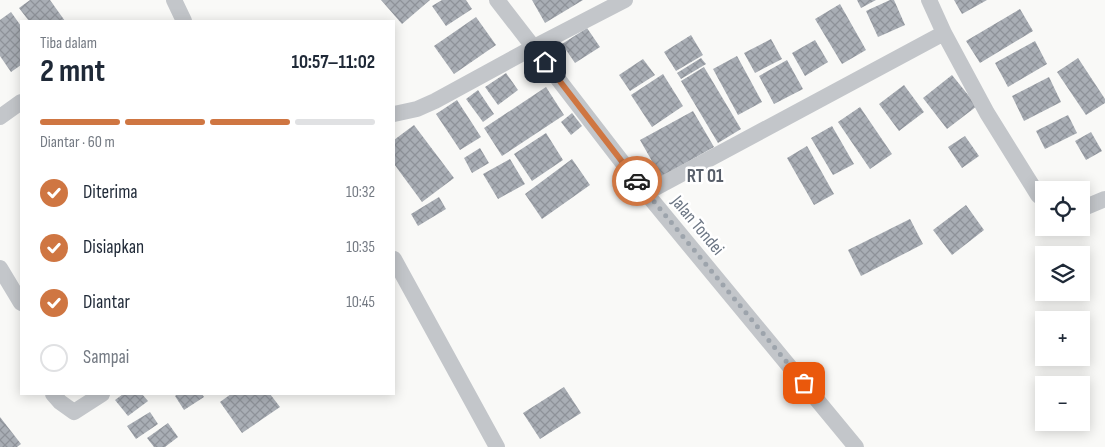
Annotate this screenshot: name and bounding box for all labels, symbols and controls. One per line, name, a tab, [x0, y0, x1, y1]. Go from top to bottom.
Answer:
text: Tiba dalam	[40, 34, 97, 53]
pin	[524, 41, 566, 83]
icon: home	[531, 48, 559, 76]
text: 10:57–11:02	[291, 51, 375, 74]
text: 2 mnt	[40, 52, 105, 91]
text: Diantar · 60 m	[40, 133, 115, 152]
courier	[612, 156, 662, 206]
district label: RT 01	[687, 165, 724, 188]
icon: car	[623, 167, 651, 195]
icon: check	[40, 179, 68, 207]
text: Diterima	[83, 181, 138, 204]
map controls	[1035, 181, 1090, 431]
button: locate	[1035, 181, 1090, 236]
text: 10:32	[346, 183, 375, 202]
street label: Jalan Tondei	[666, 191, 728, 259]
icon: check	[40, 234, 68, 262]
text: Disiapkan	[83, 236, 144, 259]
text: 10:35	[346, 238, 375, 257]
button: layers	[1035, 246, 1090, 301]
icon: check	[40, 289, 68, 317]
text: Diantar	[83, 291, 130, 314]
text: 10:45	[346, 293, 375, 312]
button: +	[1035, 311, 1090, 366]
text: Sampai	[83, 346, 129, 369]
pin	[783, 362, 825, 404]
icon: bag	[790, 369, 818, 397]
button: −	[1035, 376, 1090, 431]

